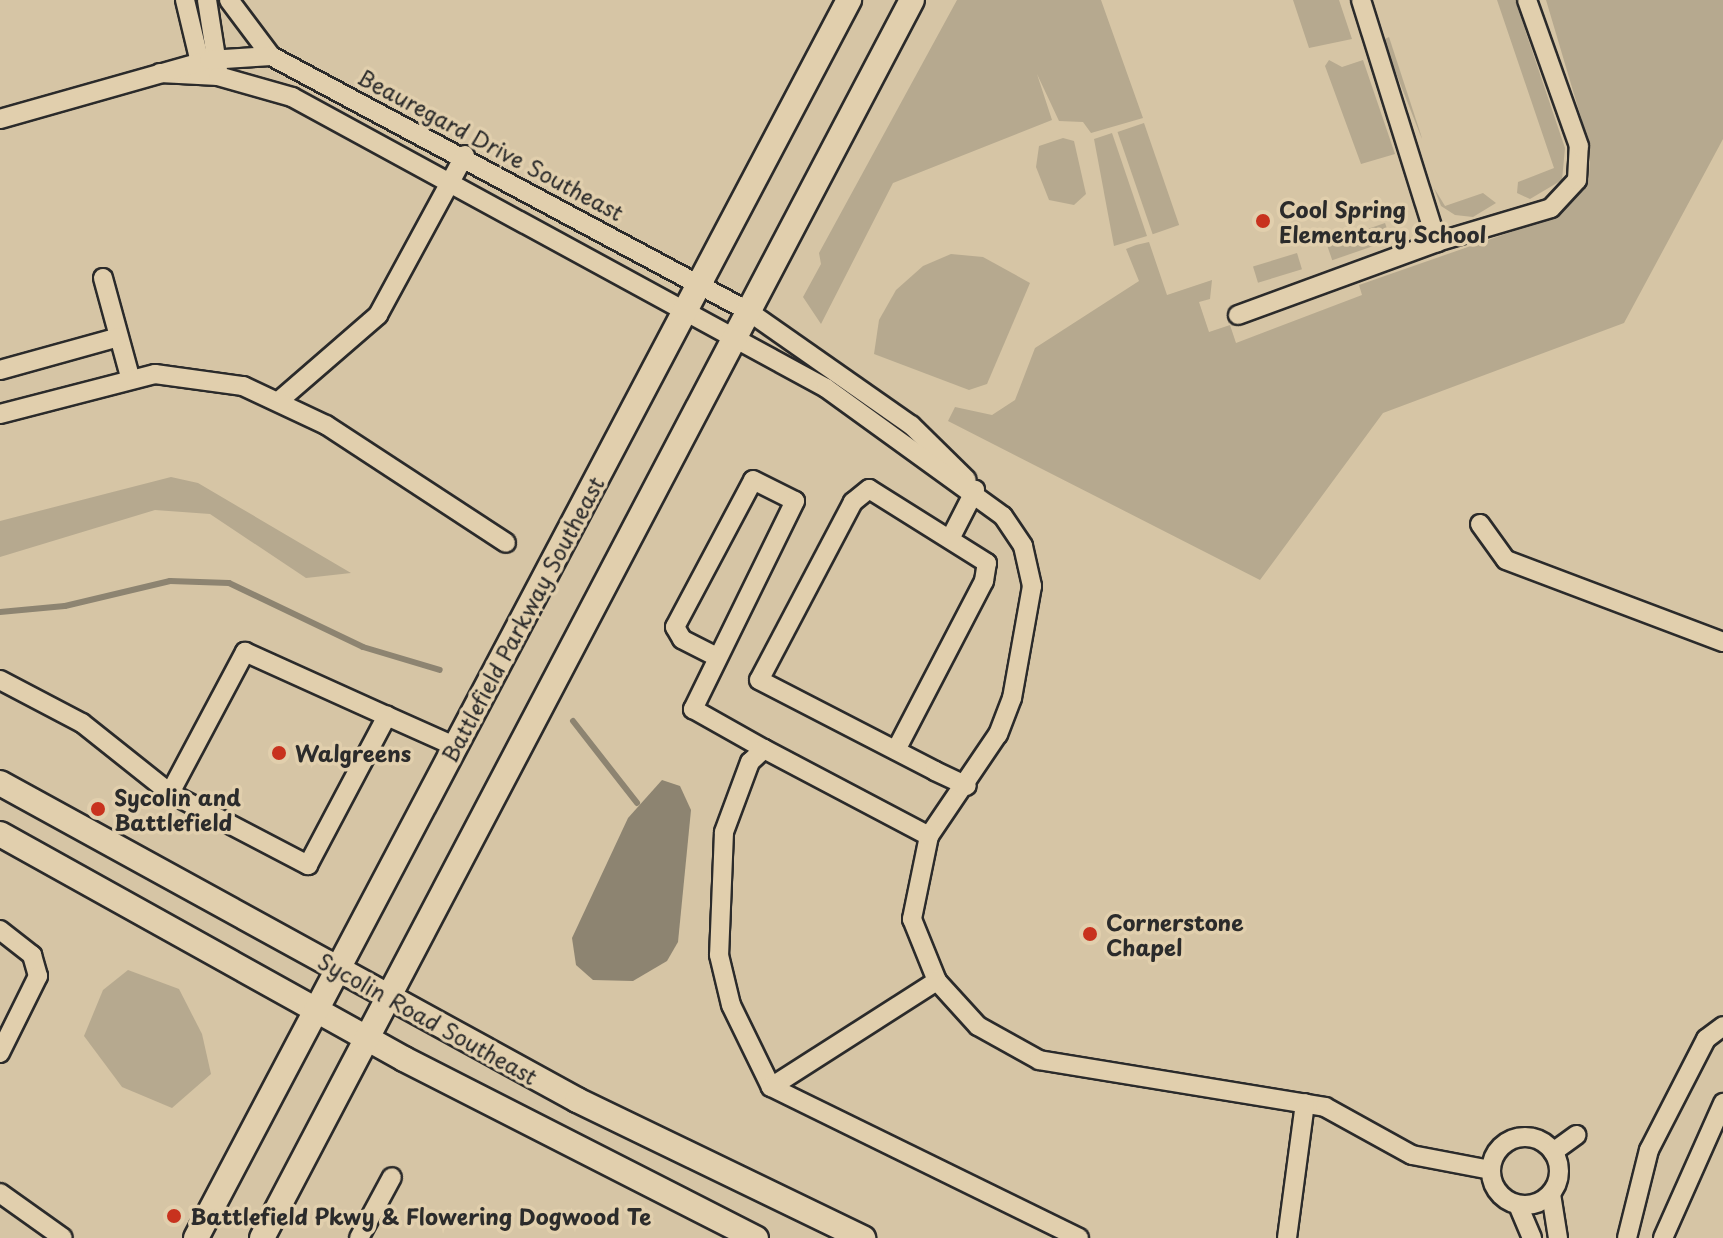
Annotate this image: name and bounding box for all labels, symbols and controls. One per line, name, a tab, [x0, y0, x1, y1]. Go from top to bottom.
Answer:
street label: Beauregard Drive Southeast	[353, 62, 629, 226]
place label: Cool Spring Elementary School	[1279, 195, 1486, 246]
marker: Cool Spring Elementary School	[1254, 212, 1272, 230]
street label: Battlefield Parkway Southeast	[435, 472, 609, 766]
place label: Walgreens	[295, 740, 411, 766]
marker: Walgreens	[270, 744, 288, 762]
place label: Sycolin and Battlefield	[114, 783, 242, 834]
marker: Sycolin and Battlefield	[89, 800, 107, 818]
place label: Cornerstone Chapel	[1106, 908, 1244, 960]
marker: Cornerstone Chapel	[1081, 925, 1099, 943]
street label: Sycolin Road Southeast	[314, 947, 542, 1089]
place label: Battlefield Pkwy & Flowering Dogwood Te	[190, 1203, 653, 1229]
marker: Battlefield Pkwy & Flowering Dogwood Te	[165, 1207, 183, 1225]

